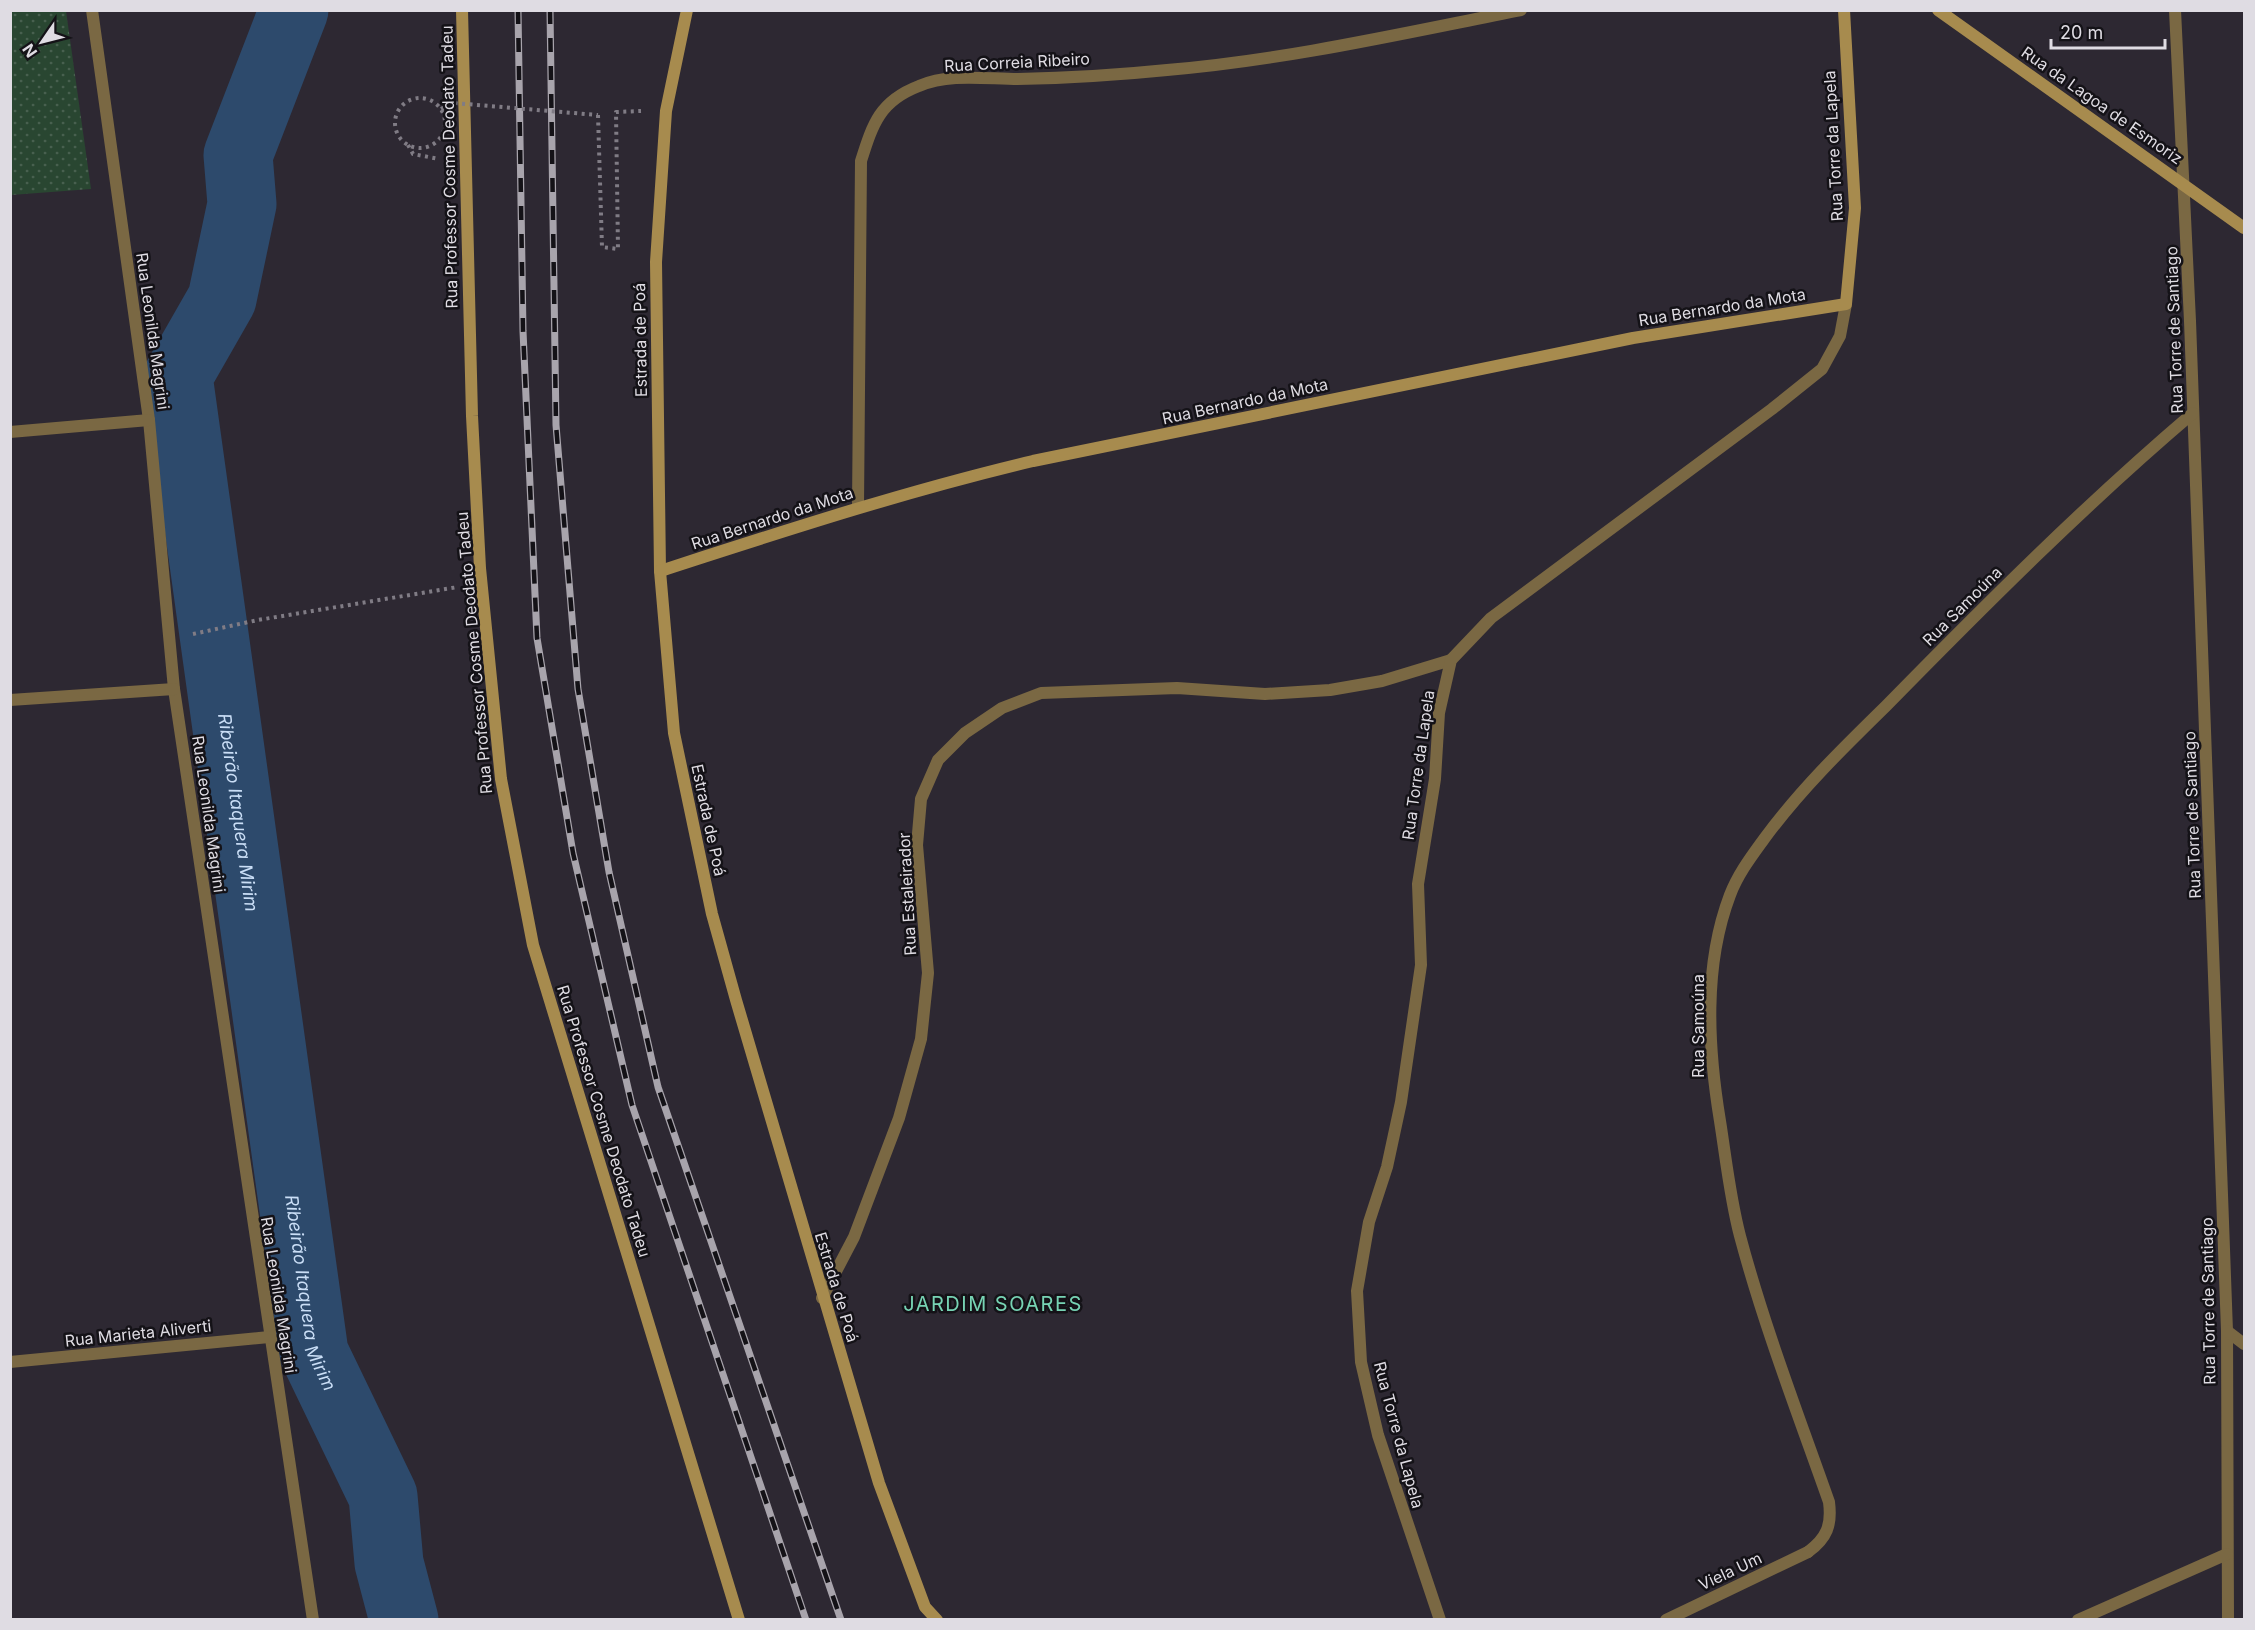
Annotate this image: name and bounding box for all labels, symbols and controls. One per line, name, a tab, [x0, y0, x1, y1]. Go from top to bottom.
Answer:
north arrow	[12, 12, 72, 72]
scale bar	[2051, 12, 2165, 50]
text: 20 m	[2060, 22, 2103, 43]
street label: Rua Professor Cosme Deodato Tadeu	[437, 25, 461, 309]
text: N	[18, 40, 41, 61]
street label: Rua da Lagoa de Esmoriz	[2018, 42, 2186, 168]
street label: Rua Correia Ribeiro	[944, 48, 1090, 76]
street label: Rua Torre da Lapela	[1819, 70, 1847, 222]
street label: Rua Torre de Santiago	[2161, 246, 2187, 414]
street label: Rua Leonilda Magrini	[132, 251, 174, 411]
street label: Estrada de Poá	[629, 283, 651, 397]
street label: Rua Bernardo da Mota	[1637, 284, 1807, 330]
street label: Rua Bernardo da Mota	[1160, 374, 1330, 428]
street label: Rua Bernardo da Mota	[689, 482, 855, 554]
street label: Rua Professor Cosme Deodato Tadeu	[452, 511, 496, 795]
street label: Rua Samoúna	[1918, 562, 2006, 650]
street label: Rua Torre da Lapela	[1398, 689, 1438, 841]
water label: Ribeirão Itaquera Mirim	[215, 712, 263, 913]
street label: Rua Torre de Santiago	[2179, 731, 2205, 899]
street label: Rua Leonilda Magrini	[188, 734, 230, 894]
street label: Estrada de Poá	[687, 762, 731, 878]
street label: Rua Estaleirador	[894, 832, 920, 956]
street label: Rua Samoúna	[1688, 974, 1708, 1078]
street label: Rua Professor Cosme Deodato Tadeu	[553, 983, 655, 1259]
water label: Ribeirão Itaquera Mirim	[282, 1193, 341, 1394]
street label: Rua Leonilda Magrini	[257, 1215, 301, 1375]
street label: Rua Torre de Santiago	[2197, 1217, 2219, 1385]
street label: Estrada de Poá	[811, 1230, 863, 1344]
district label: JARDIM SOARES	[903, 1292, 1083, 1316]
street label: Rua Marieta Aliverti	[64, 1315, 212, 1351]
street label: Rua Torre da Lapela	[1370, 1359, 1428, 1511]
street label: Viela Um	[1695, 1548, 1765, 1594]

